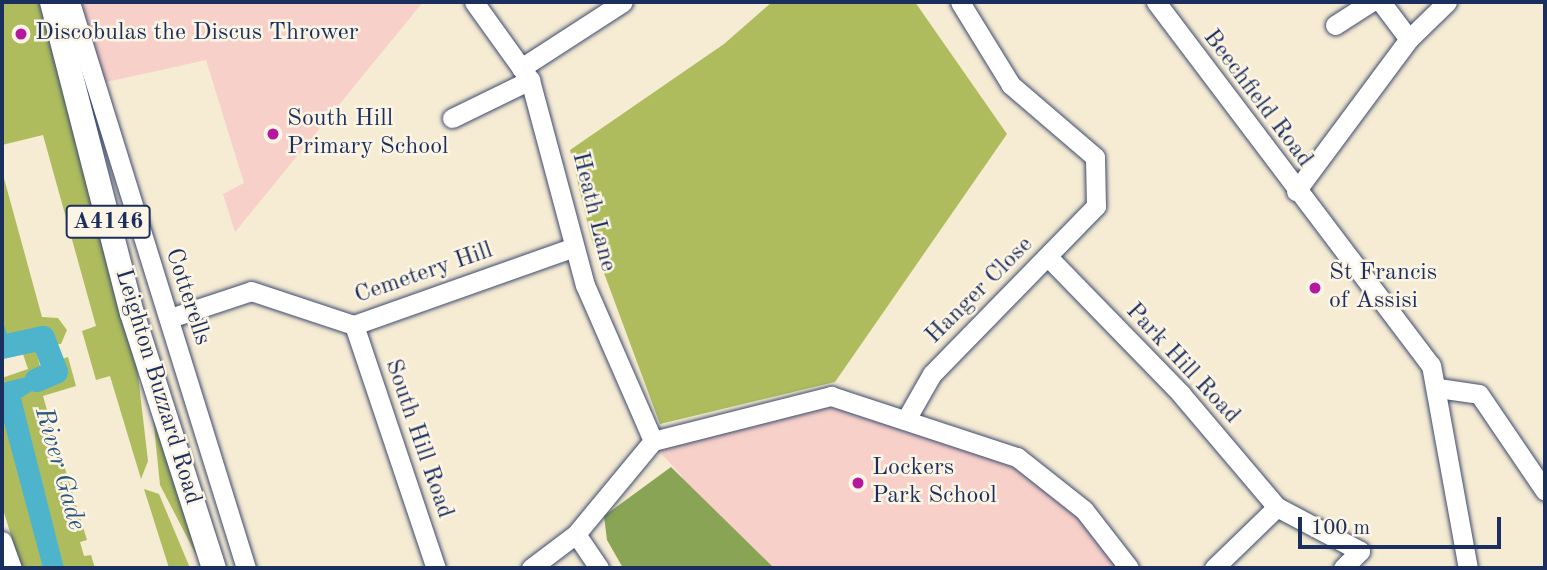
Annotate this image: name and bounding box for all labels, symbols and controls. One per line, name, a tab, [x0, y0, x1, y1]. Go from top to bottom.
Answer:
place label: Discobulas the Discus Thrower	[35, 20, 359, 48]
street label: Beechfield Road	[1196, 24, 1318, 174]
marker: Discobulas the Discus Thrower	[13, 26, 29, 42]
place label: South Hill Primary School	[287, 106, 449, 162]
marker: South Hill Primary School	[265, 126, 281, 142]
street label: Heath Lane	[564, 149, 622, 275]
road number: A4146	[64, 202, 152, 242]
street label: Hanger Close	[920, 231, 1040, 351]
street label: Cemetery Hill	[351, 237, 497, 311]
street label: Cotterells	[158, 245, 216, 349]
place label: St Francis of Assisi	[1329, 260, 1437, 316]
street label: Leighton Buzzard Road	[107, 266, 207, 508]
marker: St Francis of Assisi	[1307, 280, 1323, 296]
street label: Park Hill Road	[1119, 298, 1245, 430]
street label: South Hill Road	[377, 356, 459, 522]
water label: River Gade	[27, 404, 91, 534]
place label: Lockers Park School	[872, 455, 997, 511]
marker: Lockers Park School	[850, 475, 866, 491]
scale bar	[1302, 504, 1505, 548]
text: 100 m	[1311, 518, 1370, 539]

